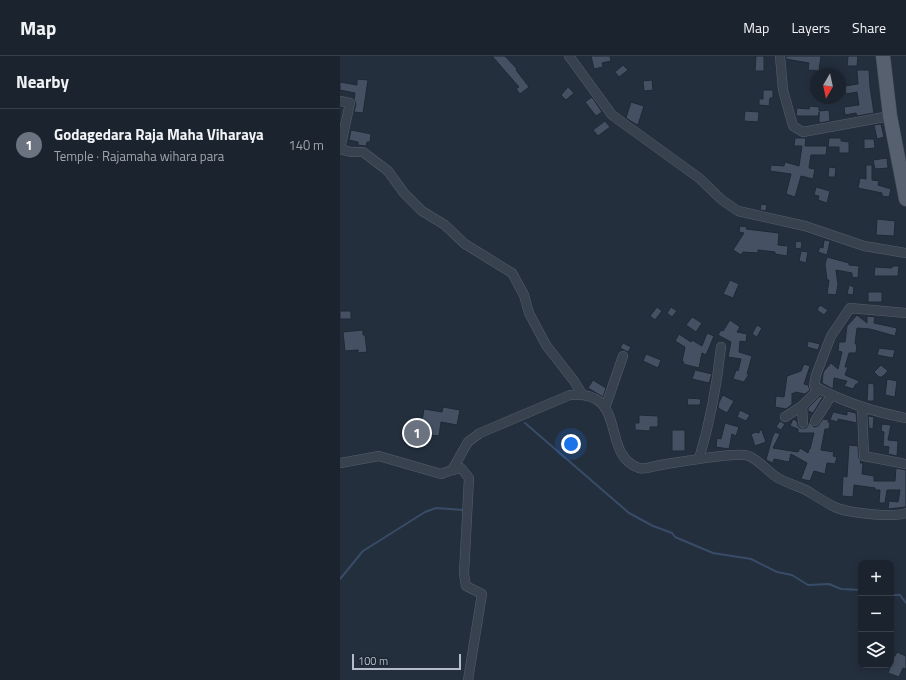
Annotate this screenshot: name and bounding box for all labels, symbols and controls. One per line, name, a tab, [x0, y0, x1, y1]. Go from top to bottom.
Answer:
text: Map	[20, 13, 56, 42]
text: Map	[743, 17, 769, 38]
text: Layers	[791, 17, 830, 38]
text: Share	[852, 17, 886, 38]
north arrow	[810, 68, 846, 104]
text: Nearby	[16, 69, 69, 95]
text: Godagedara Raja Maha Viharaya	[54, 123, 264, 146]
text: 1	[25, 135, 33, 155]
text: 140 m	[288, 135, 324, 155]
text: Temple · Rajamaha wihara para	[54, 146, 224, 166]
pin: 1	[404, 418, 430, 448]
your location	[561, 434, 581, 454]
map controls	[858, 560, 894, 668]
button: +	[858, 560, 894, 596]
button: −	[858, 596, 894, 632]
button: layers	[858, 632, 894, 668]
scale bar	[352, 652, 461, 671]
text: 100 m	[358, 653, 388, 669]

